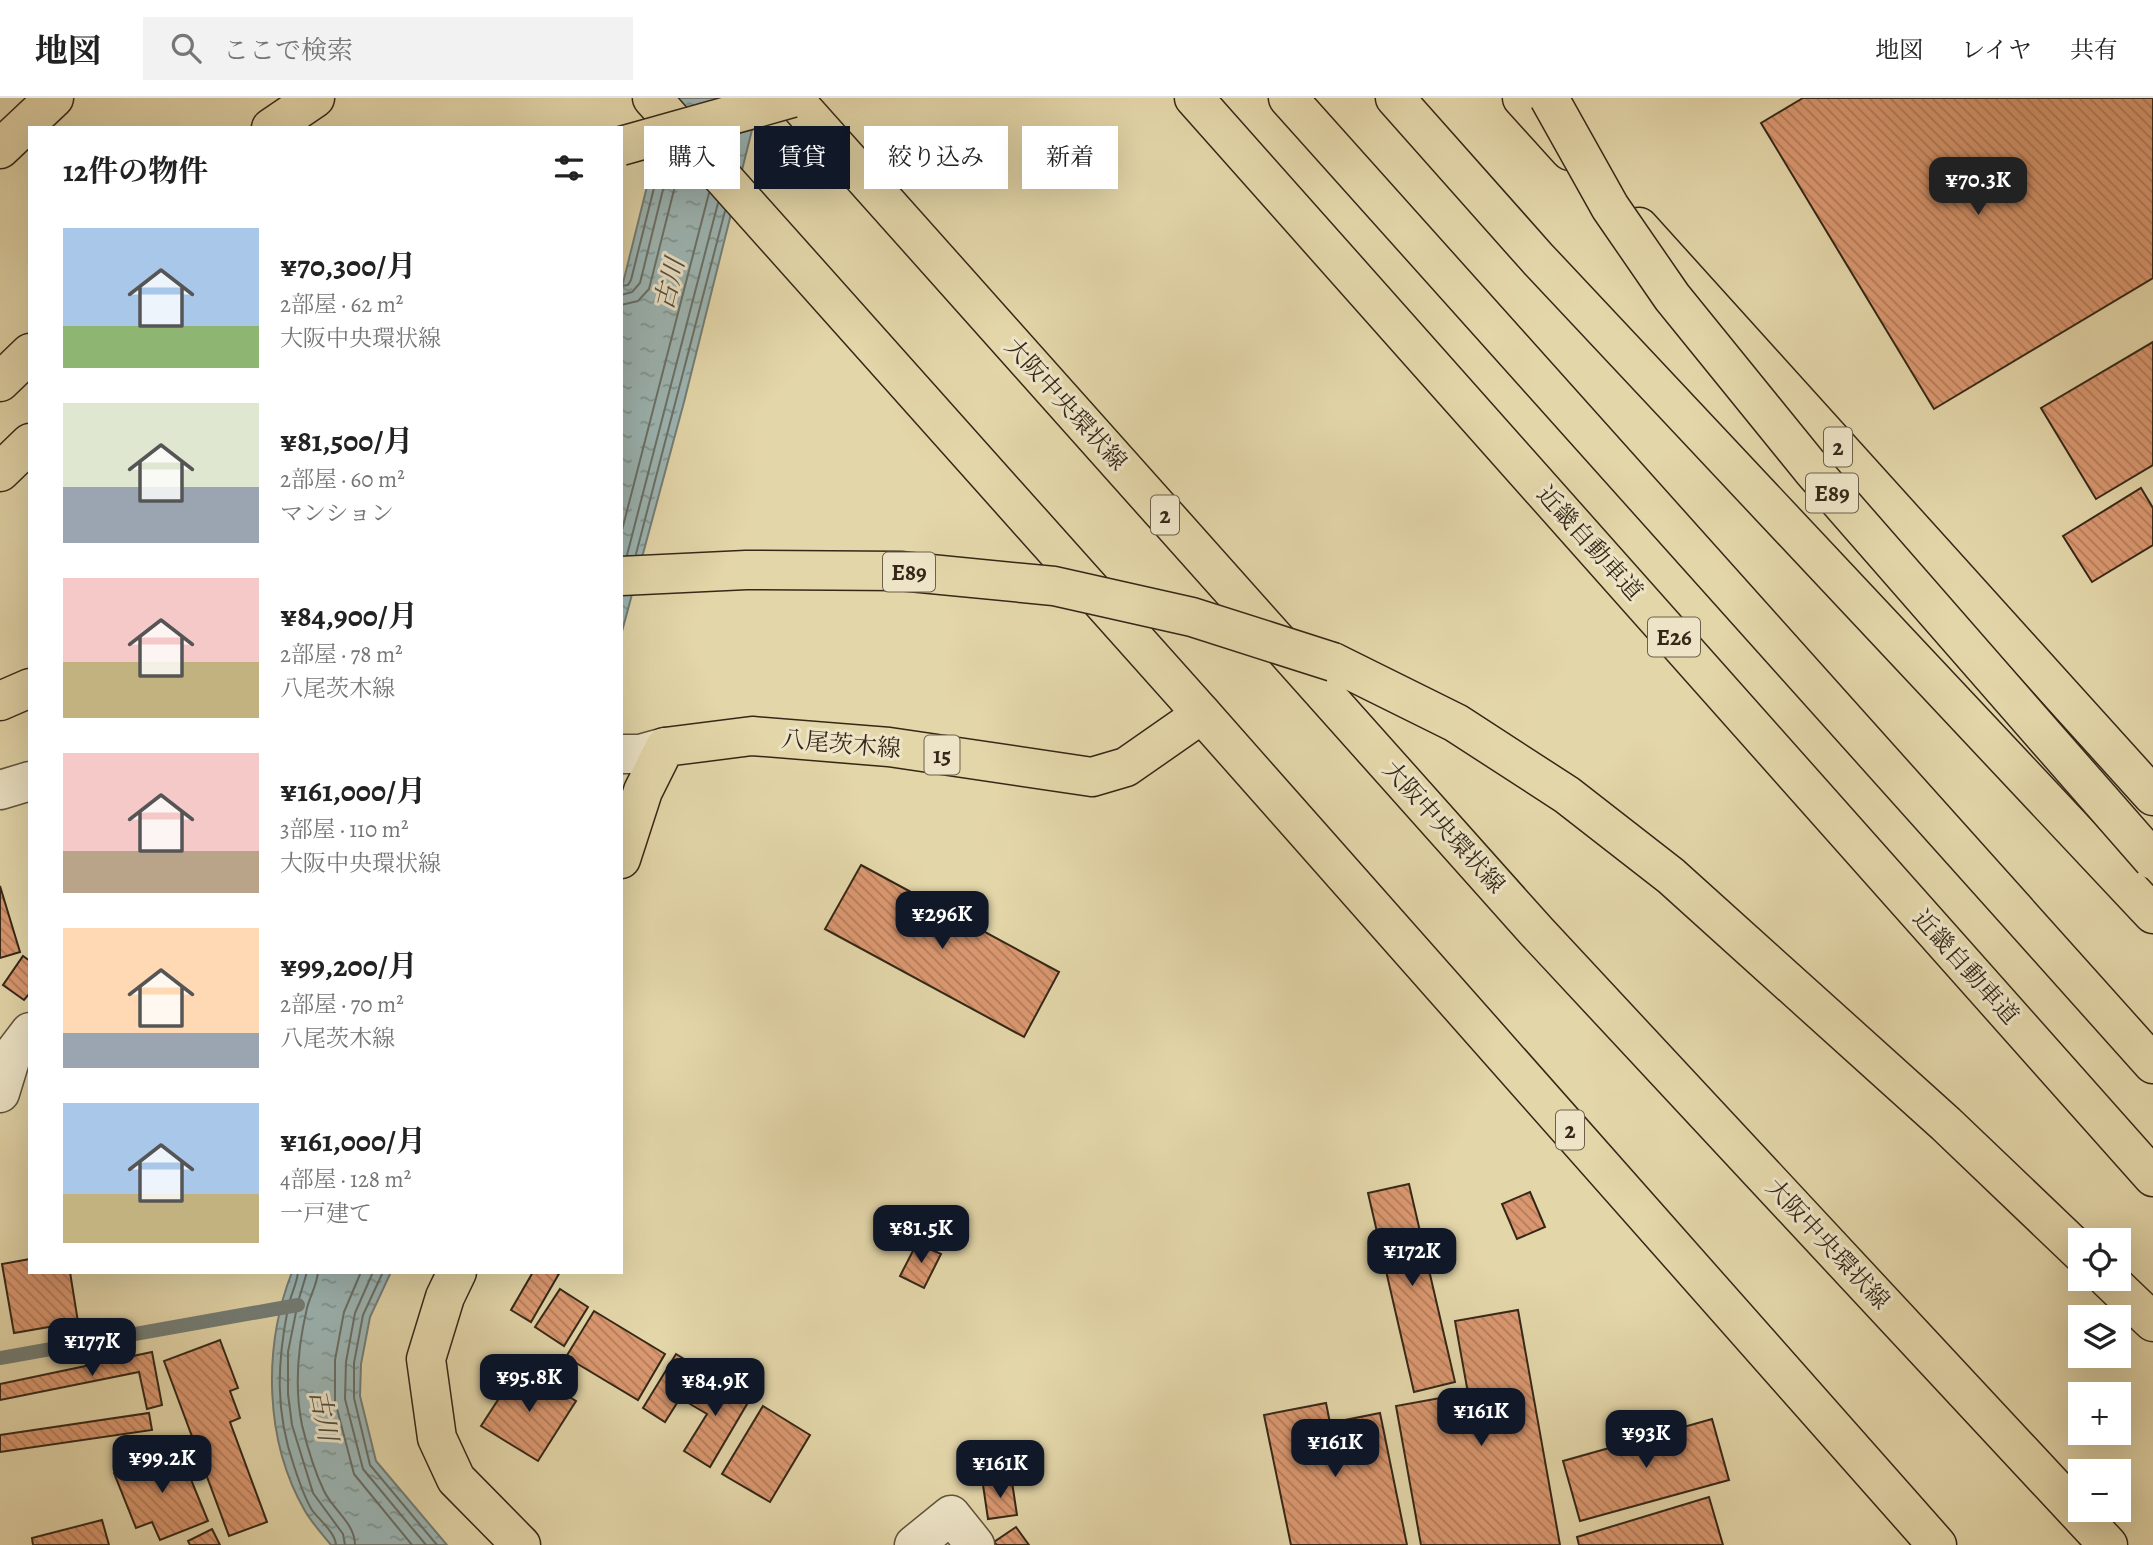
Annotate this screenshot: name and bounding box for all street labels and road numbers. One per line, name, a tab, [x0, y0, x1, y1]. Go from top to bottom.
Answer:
street label: 大阪中央環状線	[998, 331, 1134, 477]
road number: 2	[1824, 428, 1852, 466]
road number: E89	[1806, 474, 1858, 512]
street label: 近畿自動車道	[1530, 479, 1650, 607]
road number: 2	[1151, 496, 1179, 534]
road number: E89	[883, 552, 935, 592]
road number: E26	[1648, 618, 1700, 656]
street label: 八尾茨木線	[780, 723, 902, 765]
road number: 15	[925, 736, 960, 775]
street label: 大阪中央環状線	[1376, 754, 1512, 900]
street label: 近畿自動車道	[1906, 903, 2026, 1031]
road number: 2	[1556, 1110, 1584, 1149]
street label: 大阪中央環状線	[1759, 1172, 1897, 1316]

